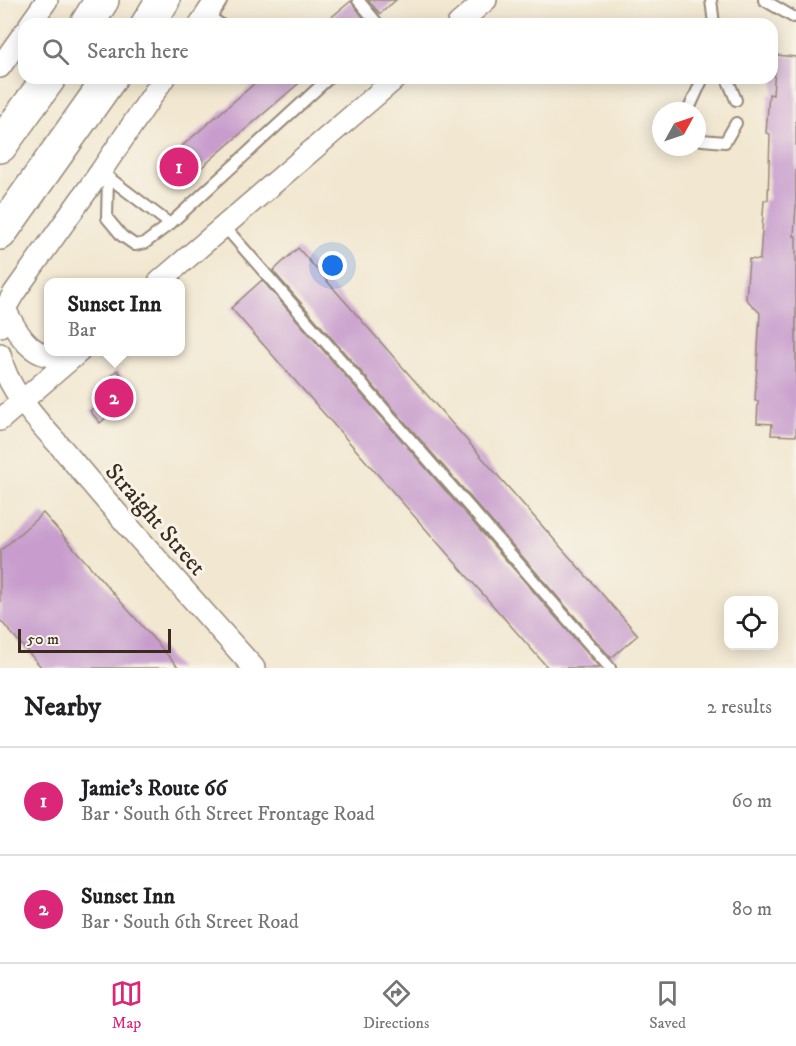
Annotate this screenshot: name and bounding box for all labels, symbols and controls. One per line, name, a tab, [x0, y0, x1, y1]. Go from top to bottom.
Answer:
search box	[18, 18, 778, 84]
icon: search	[39, 35, 72, 68]
text: Search here	[87, 38, 189, 65]
north arrow	[652, 102, 706, 156]
pin: 1	[160, 144, 198, 190]
your location	[318, 251, 347, 280]
popup	[44, 278, 185, 356]
text: Sunset Inn	[68, 291, 161, 318]
text: Bar	[68, 318, 96, 343]
pin: 2	[94, 376, 134, 420]
street label: Straight Street	[98, 457, 212, 582]
map controls	[724, 596, 778, 650]
button: locate	[724, 596, 778, 650]
scale bar	[18, 626, 171, 654]
text: 50 m	[27, 629, 59, 649]
text: Nearby	[24, 691, 101, 724]
text: 2 results	[707, 695, 772, 720]
text: Jamie's Route 66	[81, 775, 227, 802]
text: 1	[40, 789, 47, 814]
text: 60 m	[732, 789, 772, 814]
text: Bar · South 6th Street Frontage Road	[81, 802, 375, 827]
text: Sunset Inn	[81, 883, 175, 910]
text: 2	[39, 897, 48, 922]
text: 80 m	[732, 897, 772, 922]
text: Bar · South 6th Street Road	[81, 910, 299, 935]
tab: Map	[110, 977, 143, 1033]
tab: Directions	[363, 977, 429, 1033]
tab: Saved	[649, 977, 686, 1033]

